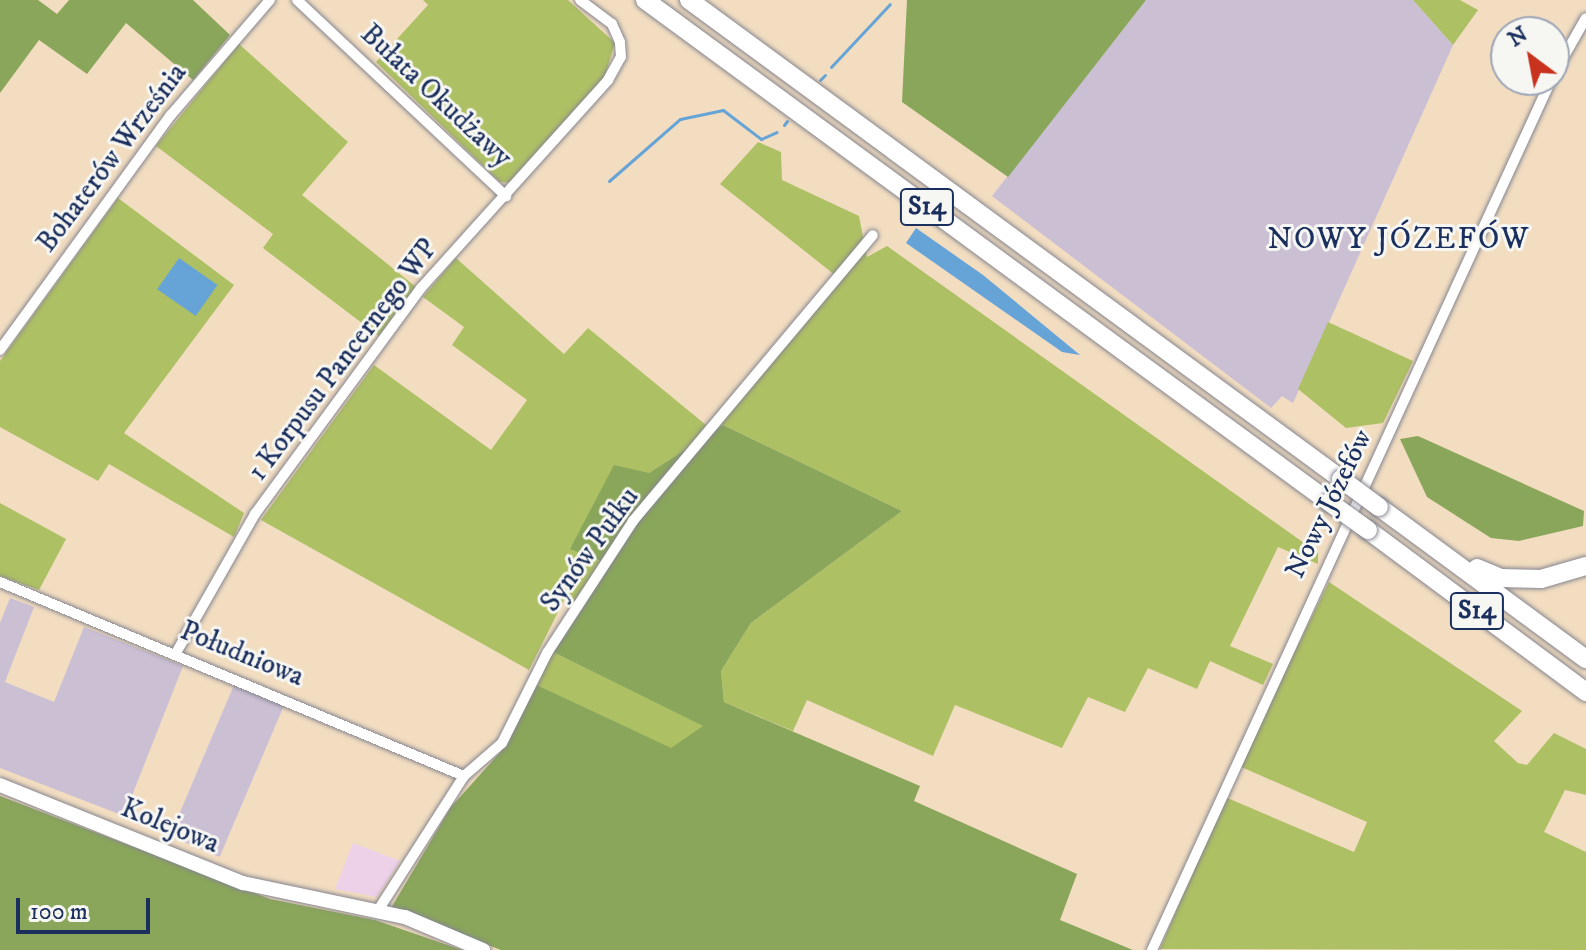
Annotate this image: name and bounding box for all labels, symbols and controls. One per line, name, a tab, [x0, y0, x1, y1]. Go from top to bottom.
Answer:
north arrow	[1490, 16, 1570, 96]
street label: Bułata Okudżawy	[353, 17, 519, 175]
text: N	[1503, 21, 1533, 53]
street label: Bohaterów Września	[30, 57, 194, 259]
road number: S14	[899, 185, 955, 229]
district label: NOWY JÓZEFÓW	[1268, 222, 1530, 258]
street label: 1 Korpusu Pancernego WP	[241, 232, 445, 488]
street label: Nowy Józefów	[1279, 424, 1379, 584]
street label: Synów Pułku	[534, 481, 646, 619]
road number: S14	[1449, 589, 1505, 633]
street label: Południowa	[175, 614, 309, 694]
street label: Kolejowa	[116, 791, 224, 861]
scale bar	[20, 882, 154, 932]
text: 100 m	[30, 897, 88, 927]

